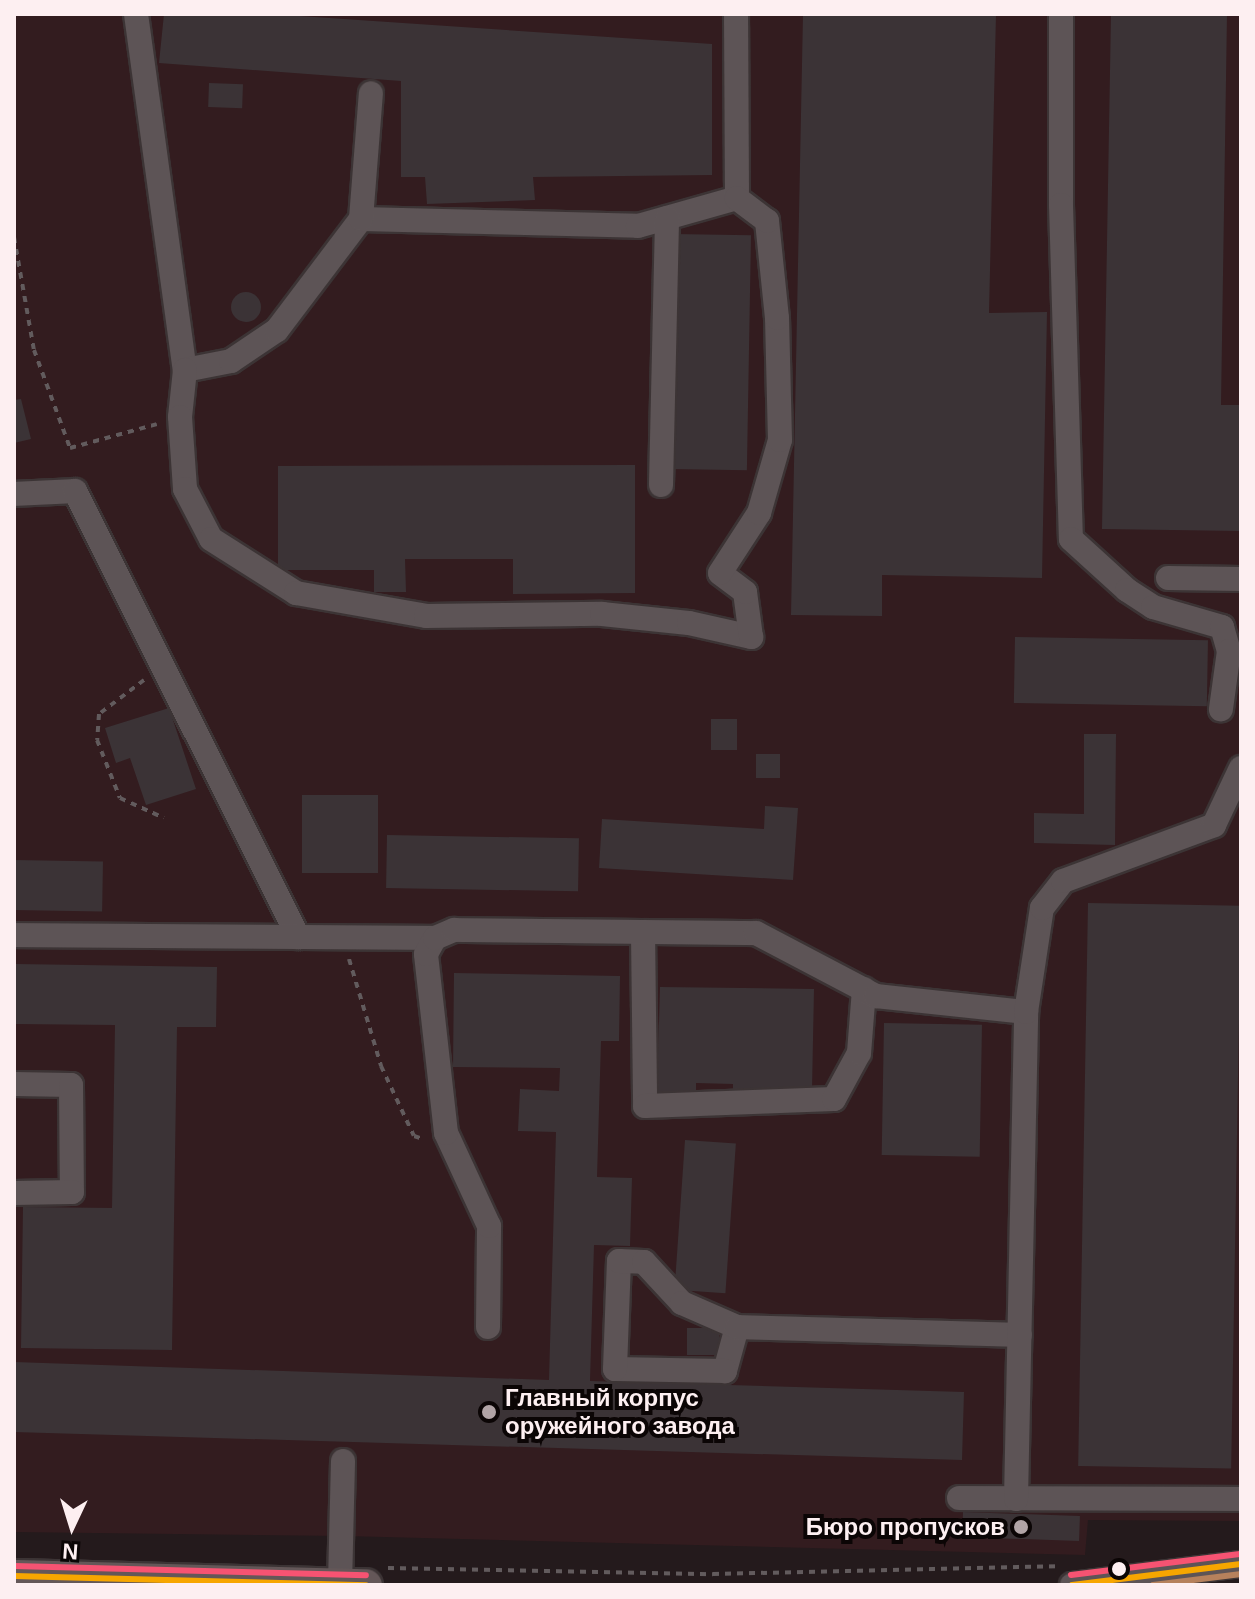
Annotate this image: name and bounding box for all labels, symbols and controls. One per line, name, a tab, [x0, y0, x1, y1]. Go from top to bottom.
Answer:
place label: Главный корпус оружейного завода	[505, 1384, 735, 1440]
marker: Главный корпус оружейного завода	[480, 1403, 498, 1421]
north arrow	[32, 1487, 112, 1567]
place label: Бюро пропусков	[806, 1513, 1005, 1541]
marker: Бюро пропусков	[1012, 1518, 1030, 1536]
text: N	[62, 1538, 79, 1564]
unlabelled marker	[1111, 1561, 1127, 1577]

